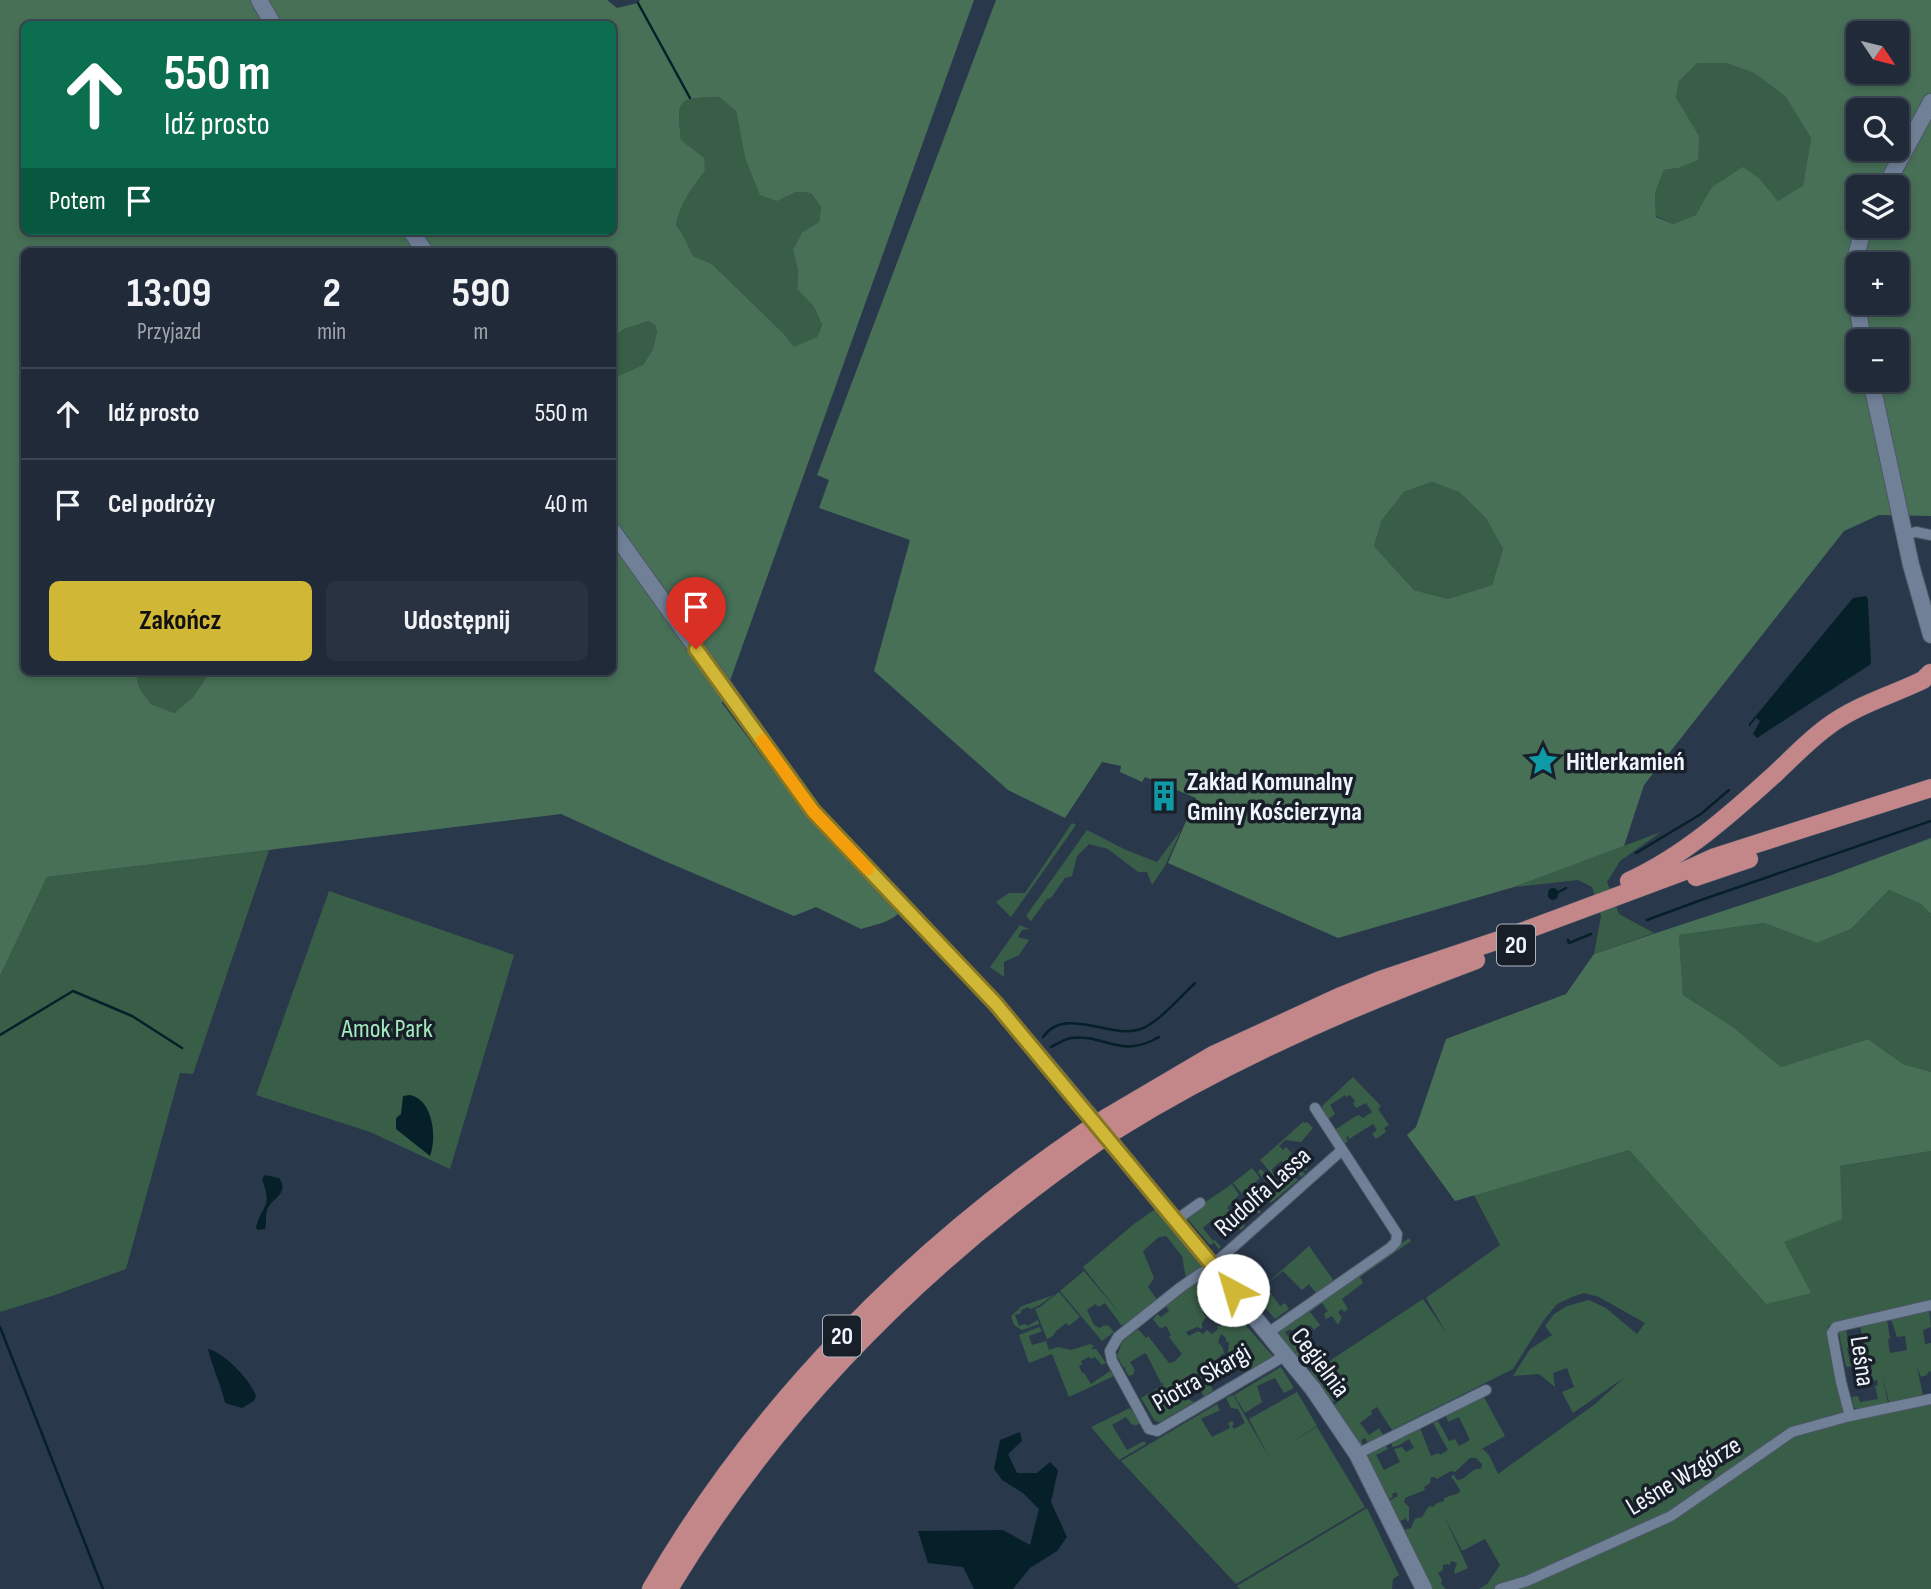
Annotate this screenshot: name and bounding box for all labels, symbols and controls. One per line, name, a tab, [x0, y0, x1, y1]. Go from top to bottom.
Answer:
north arrow	[1846, 21, 1909, 84]
map controls	[1846, 21, 1909, 392]
text: 550 m	[164, 45, 270, 104]
icon: ahead	[49, 49, 140, 140]
button: search	[1846, 98, 1909, 161]
text: Idź prosto	[164, 105, 270, 144]
button: layers	[1846, 175, 1909, 238]
icon: arrive	[120, 182, 158, 220]
text: Potem	[49, 186, 106, 217]
button: +	[1846, 252, 1909, 315]
text: 13:09	[127, 268, 211, 319]
text: 2	[322, 268, 341, 319]
text: 590	[452, 268, 510, 319]
text: Przyjazd	[137, 318, 201, 346]
text: min	[317, 318, 346, 346]
text: m	[474, 318, 488, 346]
button: −	[1846, 329, 1909, 392]
icon: ahead	[49, 395, 87, 433]
text: Idź prosto	[108, 398, 199, 429]
text: 550 m	[535, 398, 588, 429]
icon: arrive	[49, 486, 87, 524]
text: Cel podróży	[108, 489, 215, 520]
text: 40 m	[545, 489, 588, 520]
pin	[666, 577, 726, 649]
button: Zakończ	[49, 581, 312, 661]
button: Udostępnij	[326, 581, 588, 661]
icon: arrive	[677, 588, 715, 626]
place icon: Hitlerkamień	[1526, 744, 1560, 778]
place label: Hitlerkamień	[1566, 747, 1685, 778]
place label: Zakład Komunalny Gminy Kościerzyna	[1187, 767, 1362, 828]
building icon: Zakład Komunalny Gminy Kościerzyna	[1147, 779, 1181, 813]
road number: 20	[1497, 925, 1535, 965]
park label: Amok Park	[340, 1014, 433, 1045]
street label: Rudolfa Lassa	[1209, 1141, 1317, 1243]
position arrow	[1196, 1253, 1270, 1327]
road number: 20	[823, 1316, 861, 1356]
street label: Cegielnia	[1284, 1322, 1356, 1404]
street label: Leśna	[1843, 1334, 1880, 1388]
street label: Piotra Skargi	[1147, 1338, 1257, 1419]
street label: Leśne Wzgórze	[1621, 1430, 1747, 1523]

